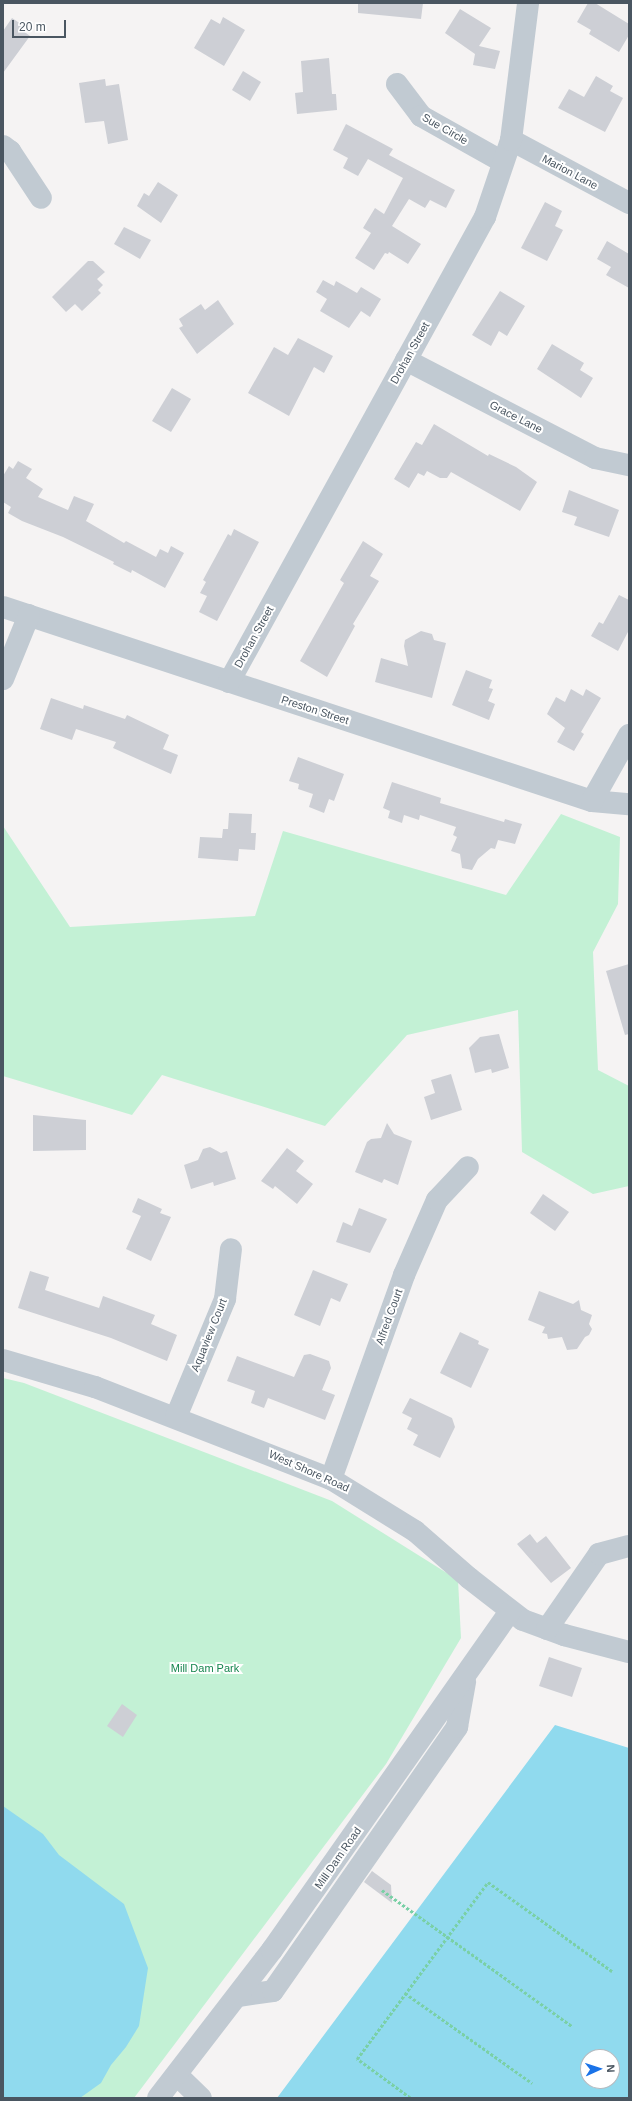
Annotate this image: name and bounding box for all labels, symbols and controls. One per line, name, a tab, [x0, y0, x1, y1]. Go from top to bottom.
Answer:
scale bar	[14, 12, 68, 38]
text: 20 m	[19, 20, 46, 34]
street label: Sue Circle	[420, 111, 470, 147]
street label: Marion Lane	[540, 152, 600, 192]
street label: Drohan Street	[388, 320, 432, 386]
street label: Grace Lane	[487, 398, 545, 436]
street label: Drohan Street	[232, 604, 276, 670]
street label: Preston Street	[280, 693, 350, 727]
street label: Alfred Court	[373, 1287, 405, 1347]
street label: Aquaview Court	[188, 1297, 230, 1373]
street label: West Shore Road	[267, 1447, 351, 1495]
park label: Mill Dam Park	[171, 1661, 239, 1675]
street label: Mill Dam Road	[312, 1825, 364, 1891]
north arrow	[580, 2049, 620, 2089]
text: N	[605, 2064, 617, 2073]

